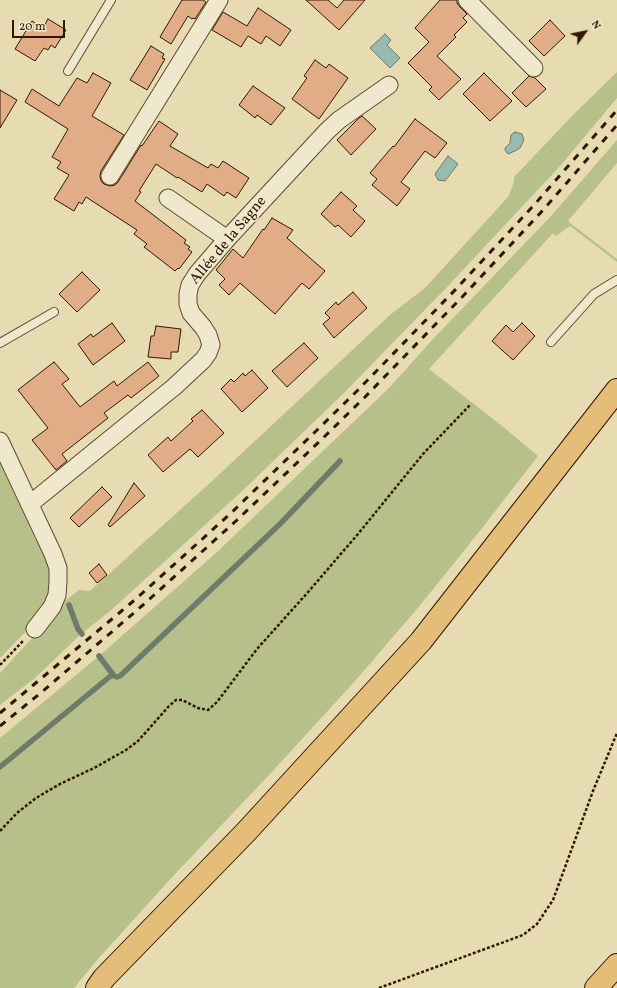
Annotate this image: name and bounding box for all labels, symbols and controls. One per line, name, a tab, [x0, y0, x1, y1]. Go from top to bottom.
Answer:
scale bar	[14, 12, 67, 38]
north arrow	[565, 12, 605, 52]
text: N	[587, 18, 604, 33]
text: 20 m	[19, 19, 46, 35]
street label: Allée de la Sagne	[187, 193, 271, 289]

